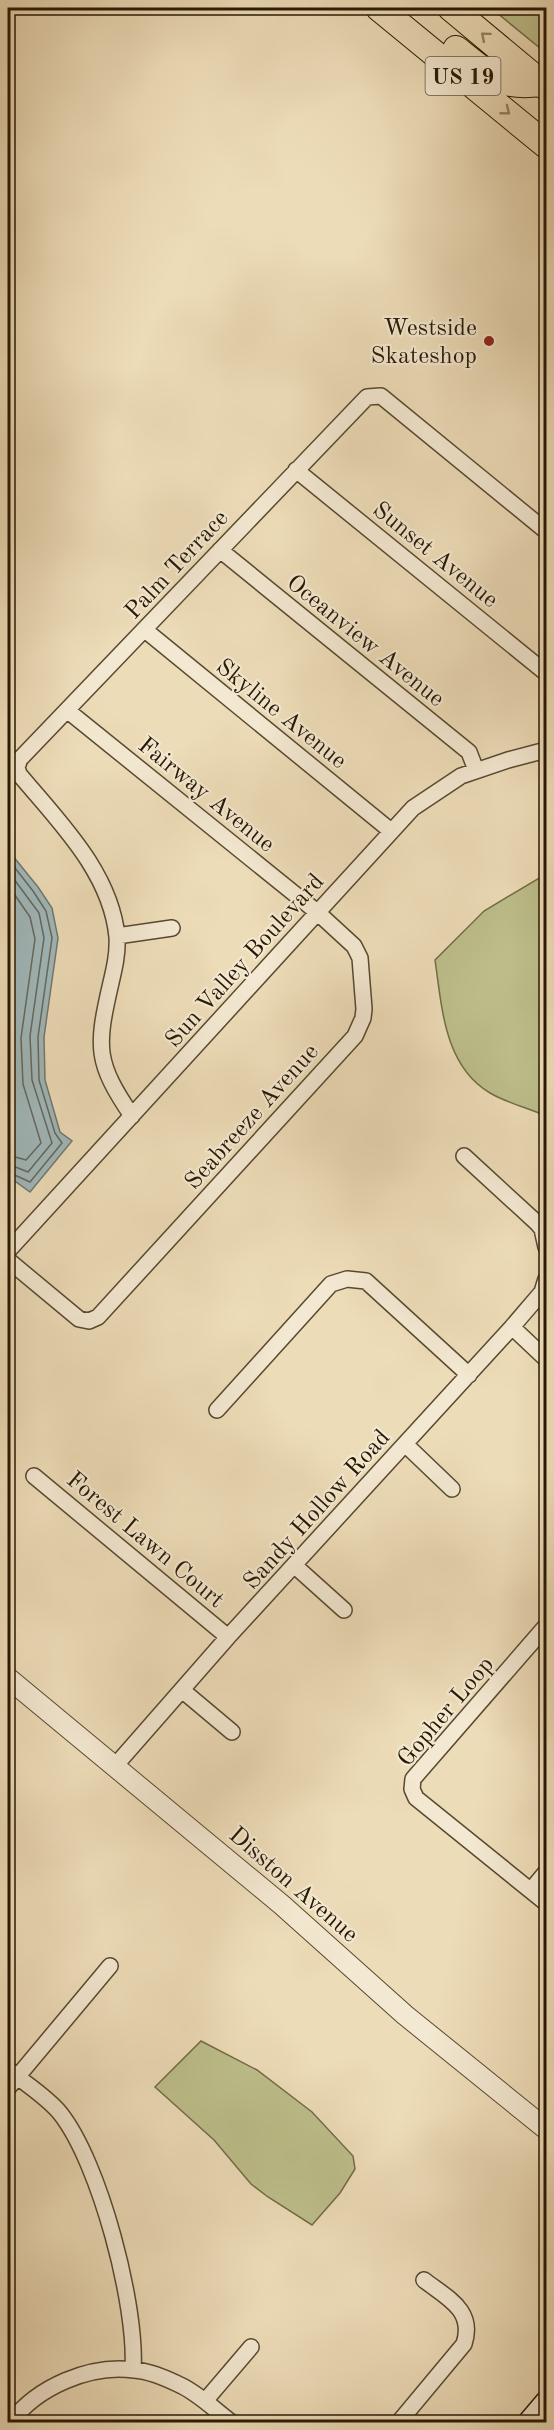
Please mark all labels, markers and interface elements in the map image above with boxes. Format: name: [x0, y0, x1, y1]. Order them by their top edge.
one-way arrow: [481, 33, 492, 44]
road number: US 19: [426, 57, 500, 95]
one-way arrow: [499, 104, 510, 115]
place label: Westside Skateshop: [371, 317, 477, 369]
marker: Westside Skateshop: [482, 334, 496, 348]
street label: Sunset Avenue: [368, 498, 502, 613]
street label: Palm Terrace: [121, 506, 234, 624]
street label: Oceanview Avenue: [281, 571, 448, 712]
street label: Skyline Avenue: [211, 655, 350, 774]
street label: Fairway Avenue: [133, 733, 279, 858]
street label: Sun Valley Boulevard: [162, 870, 329, 1053]
street label: Seabreeze Avenue: [181, 1040, 324, 1195]
street label: Sandy Hollow Road: [240, 1426, 395, 1595]
street label: Forest Lawn Court: [61, 1468, 228, 1613]
street label: Gopher Loop: [394, 1653, 499, 1772]
street label: Disston Avenue: [224, 1823, 362, 1948]

